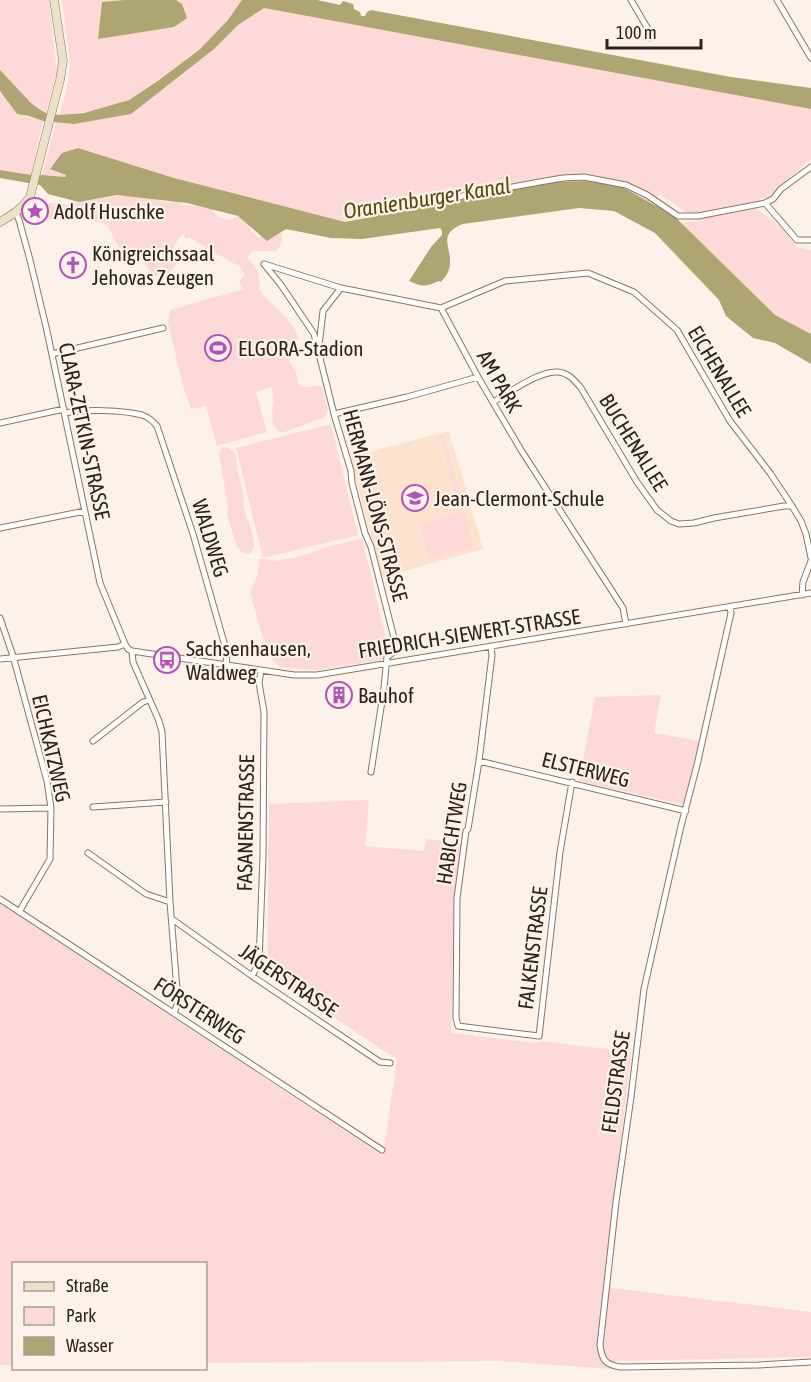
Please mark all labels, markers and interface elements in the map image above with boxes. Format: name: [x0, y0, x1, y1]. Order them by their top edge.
scale bar: [607, 12, 702, 50]
text: 100 m: [616, 22, 657, 43]
water label: Oranienburger Kanal: [342, 172, 512, 224]
place icon: Adolf Huschke: [20, 196, 50, 226]
place label: Adolf Huschke: [54, 199, 164, 223]
place label: Königreichssaal Jehovas Zeugen: [92, 241, 215, 289]
church icon: Königreichssaal Jehovas Zeugen: [58, 250, 88, 280]
street label: EICHENALLEE: [684, 321, 757, 421]
sports icon: ELGORA-Stadion: [203, 333, 233, 363]
place label: ELGORA-Stadion: [238, 336, 364, 360]
street label: CLARA-ZETKIN-STRASSE: [55, 340, 115, 522]
street label: AM PARK: [473, 346, 528, 417]
street label: BUCHENALLEE: [595, 389, 673, 495]
street label: HERMANN-LÖNS-STRASSE: [339, 406, 413, 604]
school or university icon: Jean-Clermont-Schule: [400, 483, 430, 513]
place label: Jean-Clermont-Schule: [434, 486, 604, 510]
street label: WALDWEG: [188, 496, 234, 580]
street label: FRIEDRICH-SIEWERT-STRASSE: [356, 604, 582, 662]
place label: Sachsenhausen, Waldweg: [186, 636, 311, 684]
bus stop icon: Sachsenhausen, Waldweg: [152, 645, 182, 675]
building icon: Bauhof: [324, 680, 354, 710]
place label: Bauhof: [358, 683, 414, 707]
street label: EICHKATZWEG: [28, 692, 76, 804]
street label: ELSTERWEG: [540, 747, 632, 791]
street label: FASANENSTRASSE: [232, 754, 258, 891]
street label: HABICHTWEG: [431, 780, 471, 886]
street label: FALKENSTRASSE: [513, 885, 551, 1011]
street label: JÄGERSTRASSE: [235, 938, 343, 1022]
street label: FÖRSTERWEG: [150, 972, 250, 1048]
street label: FELDSTRASSE: [596, 1029, 634, 1135]
legend: [12, 1262, 207, 1370]
text: Straße: [66, 1275, 109, 1296]
text: Park: [66, 1305, 96, 1326]
text: Wasser: [66, 1335, 114, 1356]

